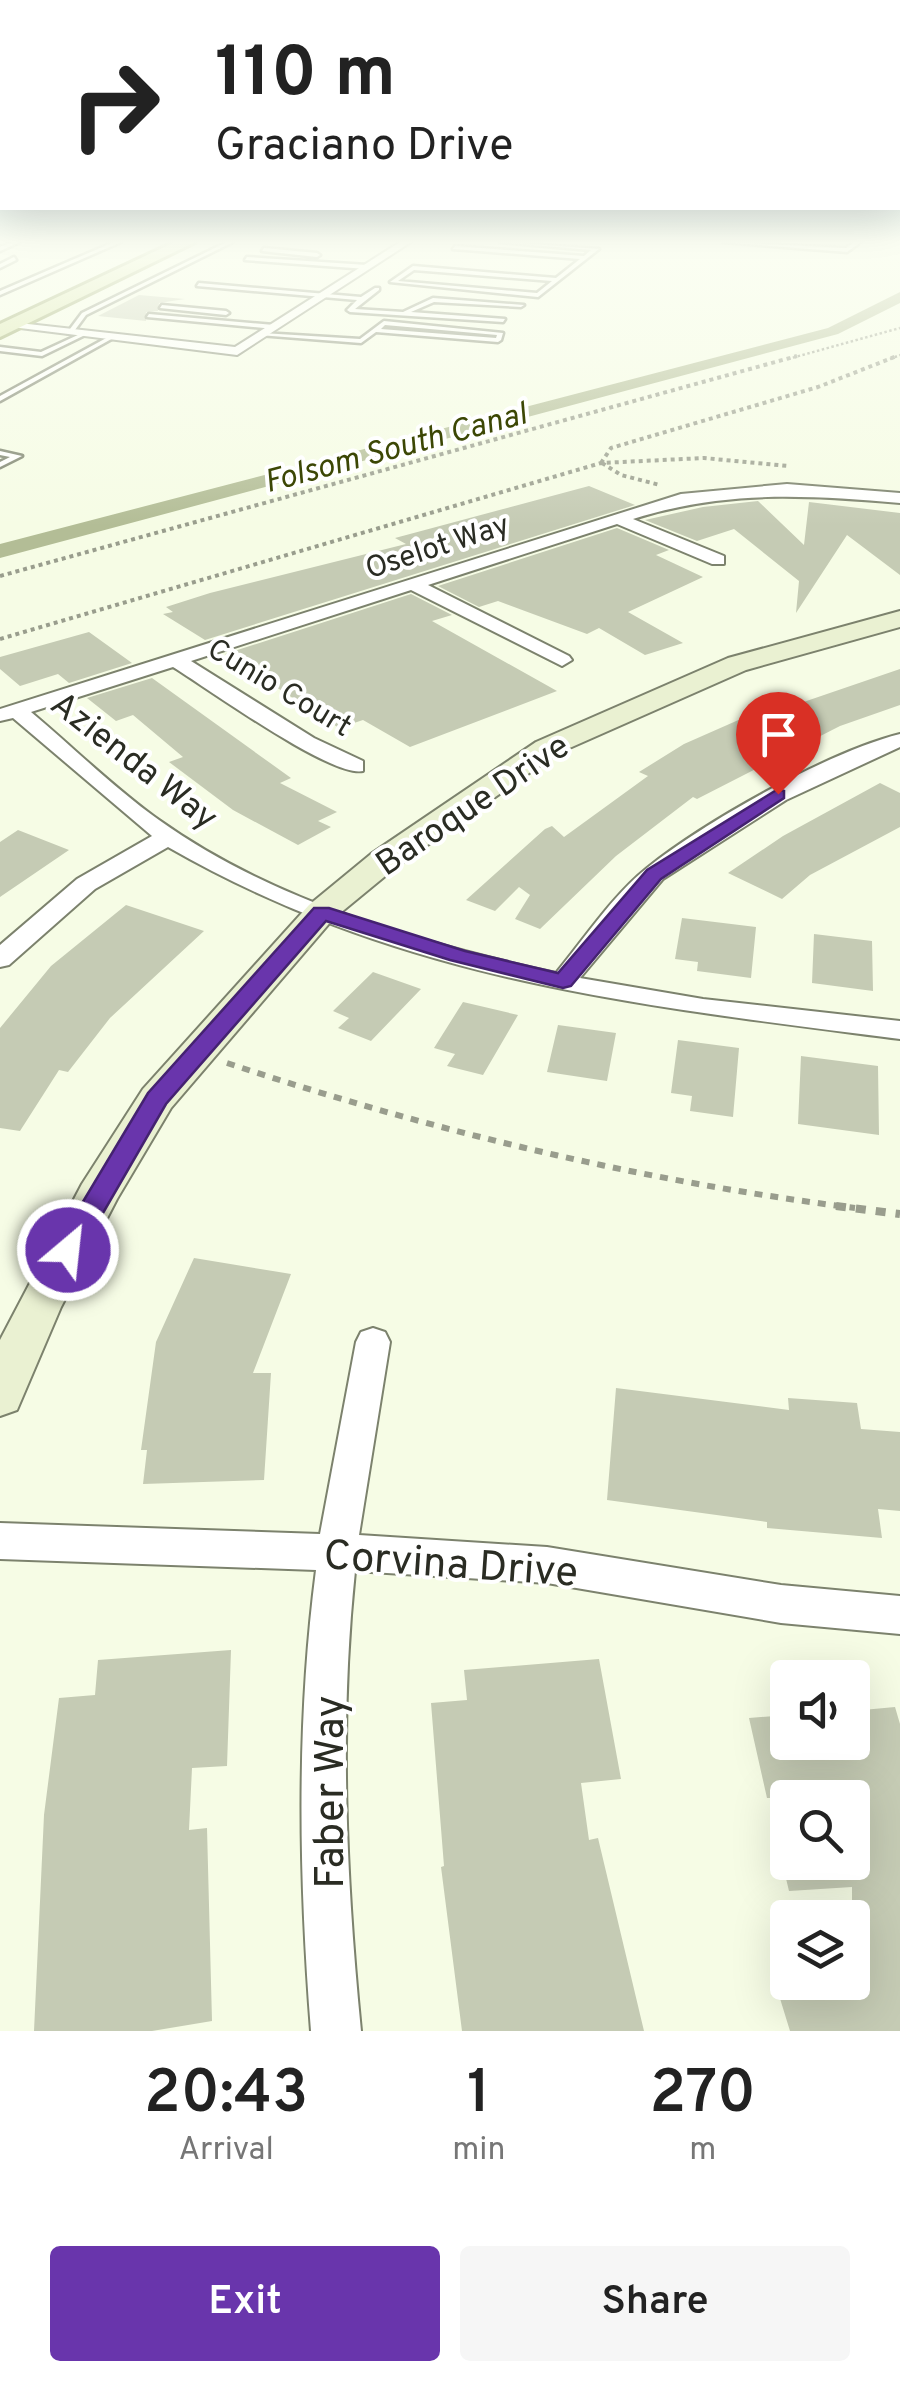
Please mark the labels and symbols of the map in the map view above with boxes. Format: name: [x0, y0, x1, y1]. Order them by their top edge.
water label: Folsom South Canal: [260, 395, 533, 504]
street label: Oselot Way: [361, 508, 514, 589]
street label: Cunio Court: [200, 632, 358, 747]
street label: Azienda Way: [41, 683, 226, 841]
pin: [736, 692, 821, 795]
street label: Baroque Drive: [368, 726, 579, 887]
position arrow: [16, 1198, 120, 1302]
street label: Corvina Drive: [322, 1531, 580, 1602]
street label: Faber Way: [306, 1695, 359, 1889]

